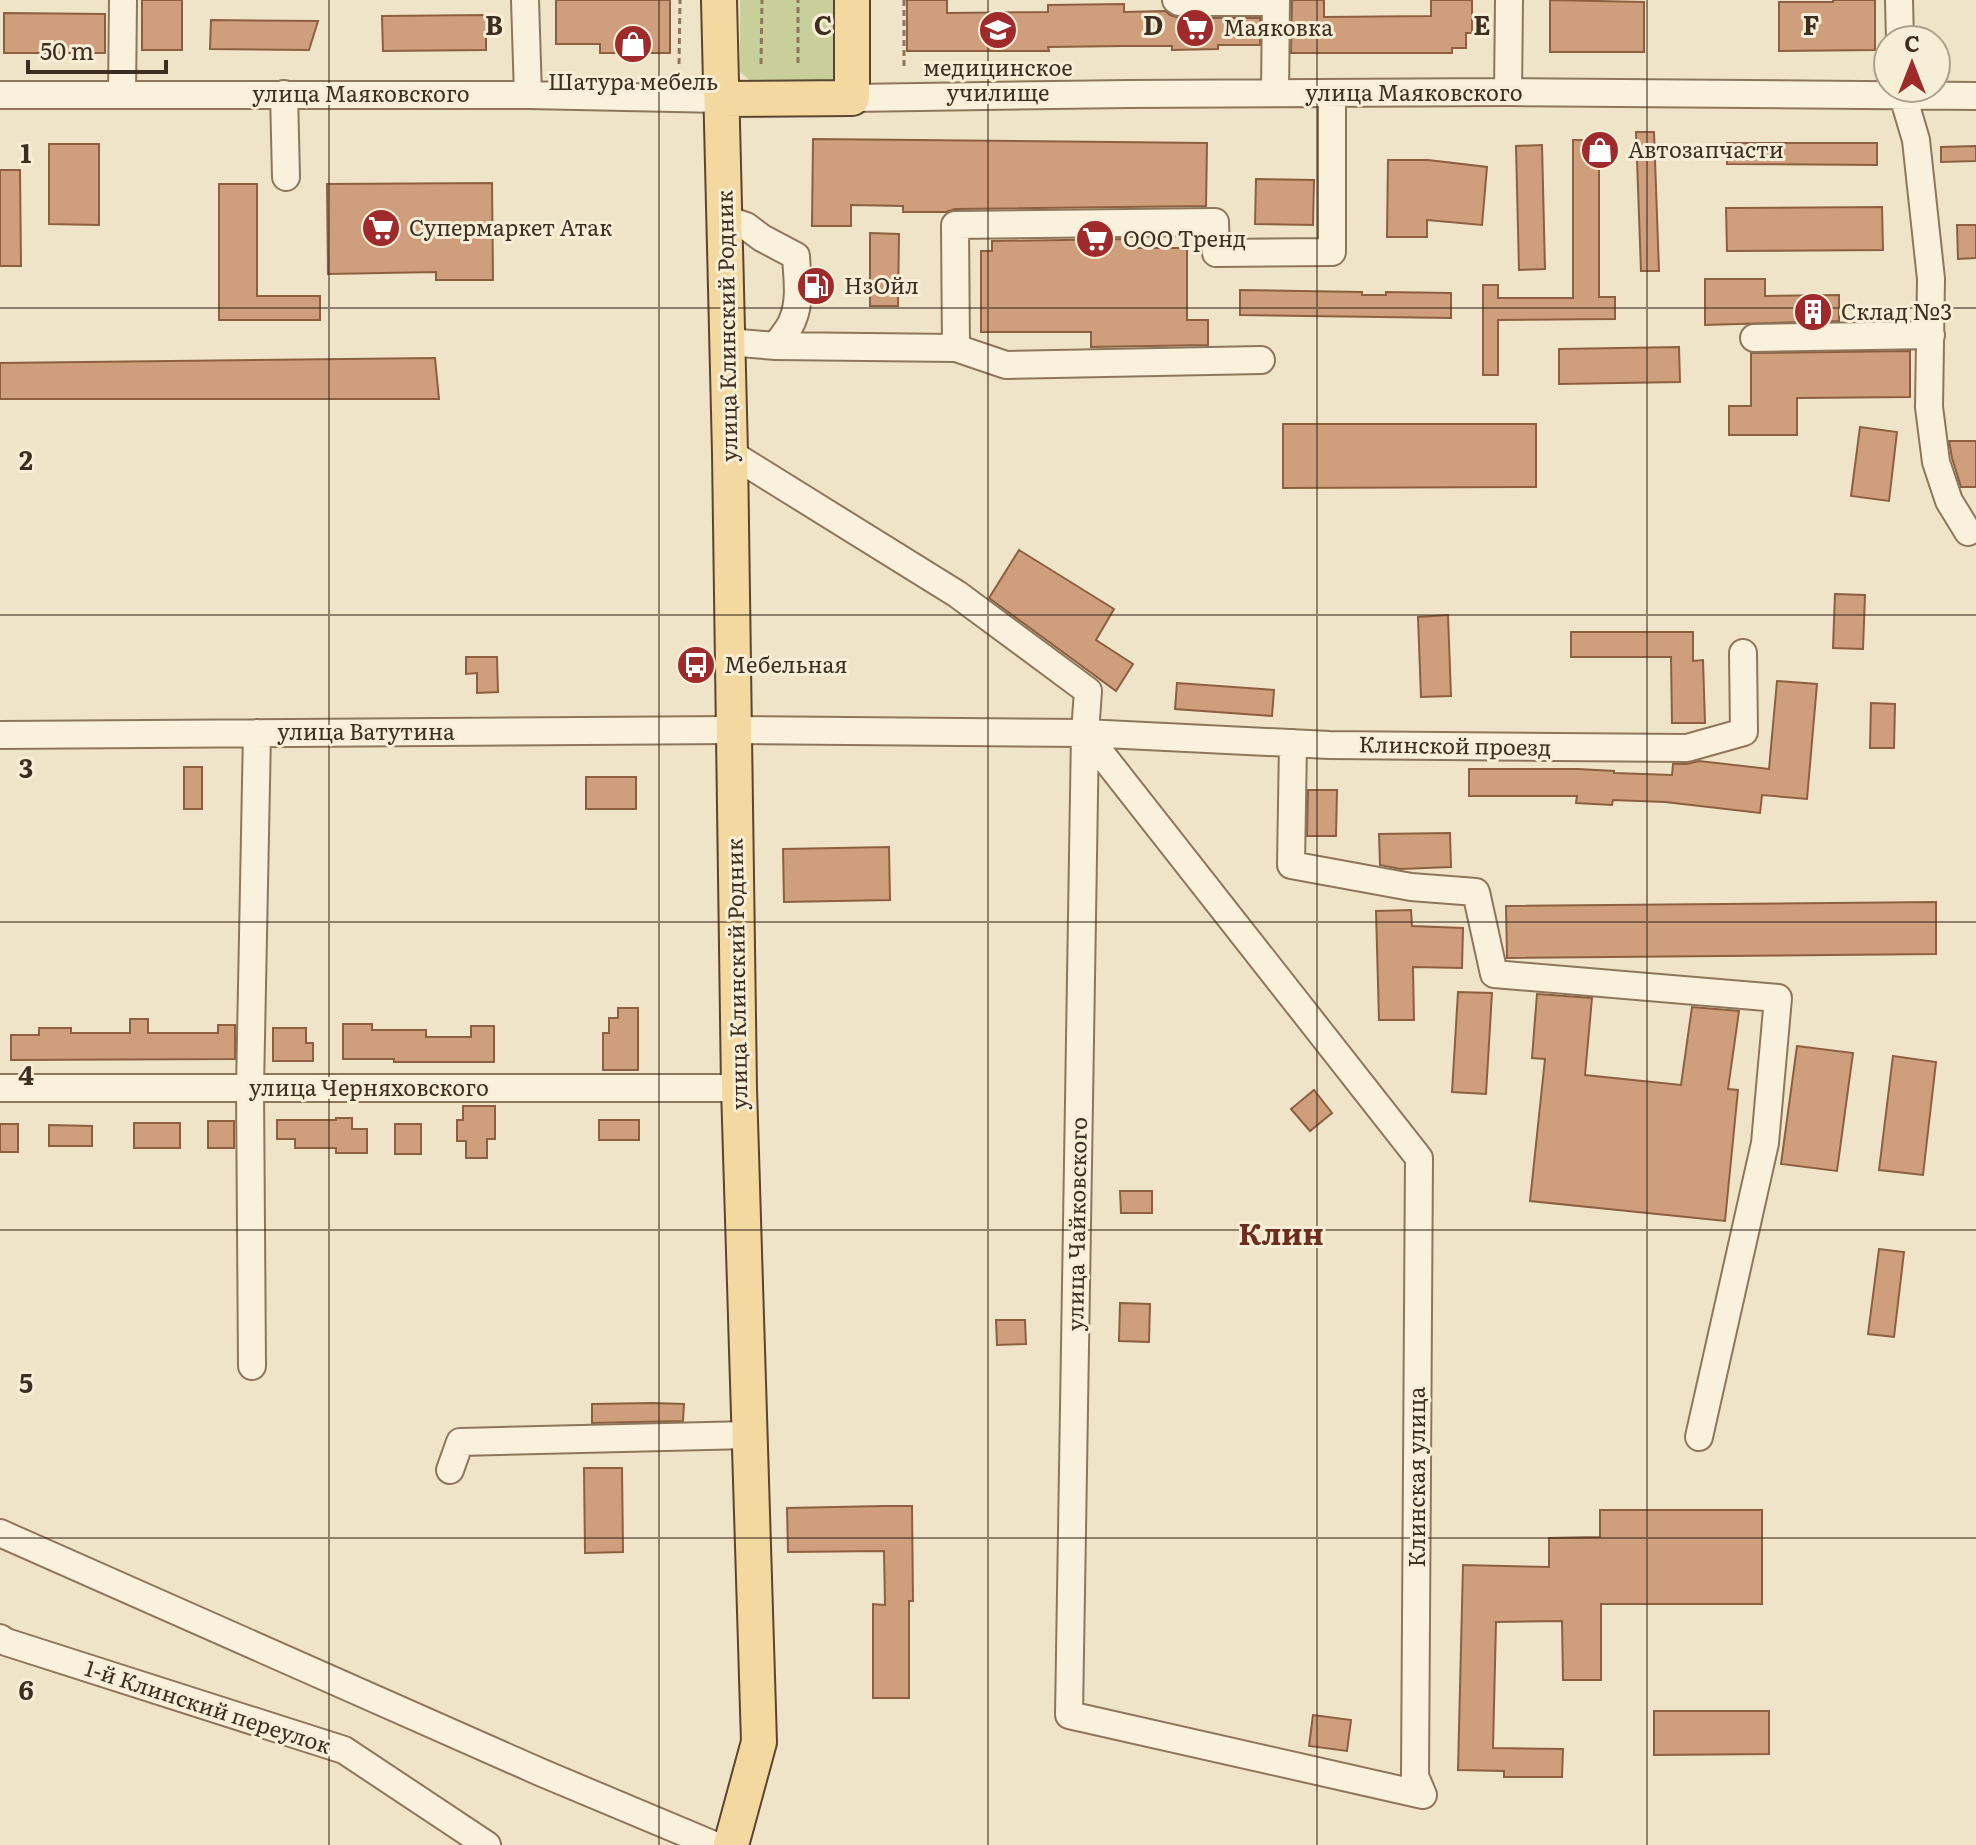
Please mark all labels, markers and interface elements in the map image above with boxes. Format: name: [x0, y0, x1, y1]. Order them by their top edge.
text: B: [485, 4, 503, 43]
text: C: [814, 4, 832, 43]
text: D: [1143, 4, 1163, 43]
text: E: [1473, 4, 1491, 43]
text: F: [1803, 4, 1819, 43]
supermarket icon: Маяковка: [1174, 7, 1216, 49]
school or university icon: медицинское училище: [977, 9, 1019, 51]
place label: Маяковка: [1223, 10, 1333, 43]
shop icon: Шатура мебель: [612, 23, 654, 65]
scale bar: [28, 24, 166, 74]
north arrow: [1872, 24, 1952, 104]
text: С: [1904, 26, 1920, 59]
text: 50 m: [40, 32, 94, 67]
place label: медицинское училище: [923, 50, 1073, 108]
place label: Шатура мебель: [548, 64, 718, 97]
street label: улица Маяковского: [1305, 75, 1523, 108]
street label: улица Маяковского: [252, 76, 470, 109]
shop icon: Автозапчасти: [1579, 129, 1621, 171]
text: 1: [21, 132, 32, 171]
place label: Автозапчасти: [1628, 132, 1784, 165]
street label: улица Клинский Родник: [707, 190, 744, 462]
supermarket icon: Супермаркет Атак: [360, 207, 402, 249]
place label: Супермаркет Атак: [409, 210, 612, 243]
supermarket icon: ООО Тренд: [1074, 218, 1116, 260]
place label: ООО Тренд: [1123, 221, 1246, 254]
fuel station icon: НзОйл: [795, 265, 837, 307]
place label: НзОйл: [844, 268, 919, 301]
building icon: Склад №3: [1792, 291, 1834, 333]
place label: Склад №3: [1841, 294, 1952, 327]
text: 2: [19, 439, 33, 478]
bus stop icon: Мебельная: [675, 644, 717, 686]
place label: Мебельная: [724, 647, 848, 680]
street label: улица Ватутина: [277, 714, 455, 747]
street label: Клинской проезд: [1358, 726, 1552, 763]
text: 3: [19, 747, 33, 786]
street label: улица Клинский Родник: [717, 838, 754, 1110]
text: 4: [18, 1054, 34, 1093]
street label: улица Черняховского: [249, 1070, 489, 1103]
street label: улица Чайковского: [1057, 1117, 1094, 1331]
district label: Клин: [1238, 1210, 1324, 1254]
text: 5: [19, 1362, 33, 1401]
street label: Клинская улица: [1399, 1386, 1432, 1567]
street label: 1-й Клинский переулок: [81, 1650, 336, 1761]
text: 6: [18, 1669, 34, 1708]

